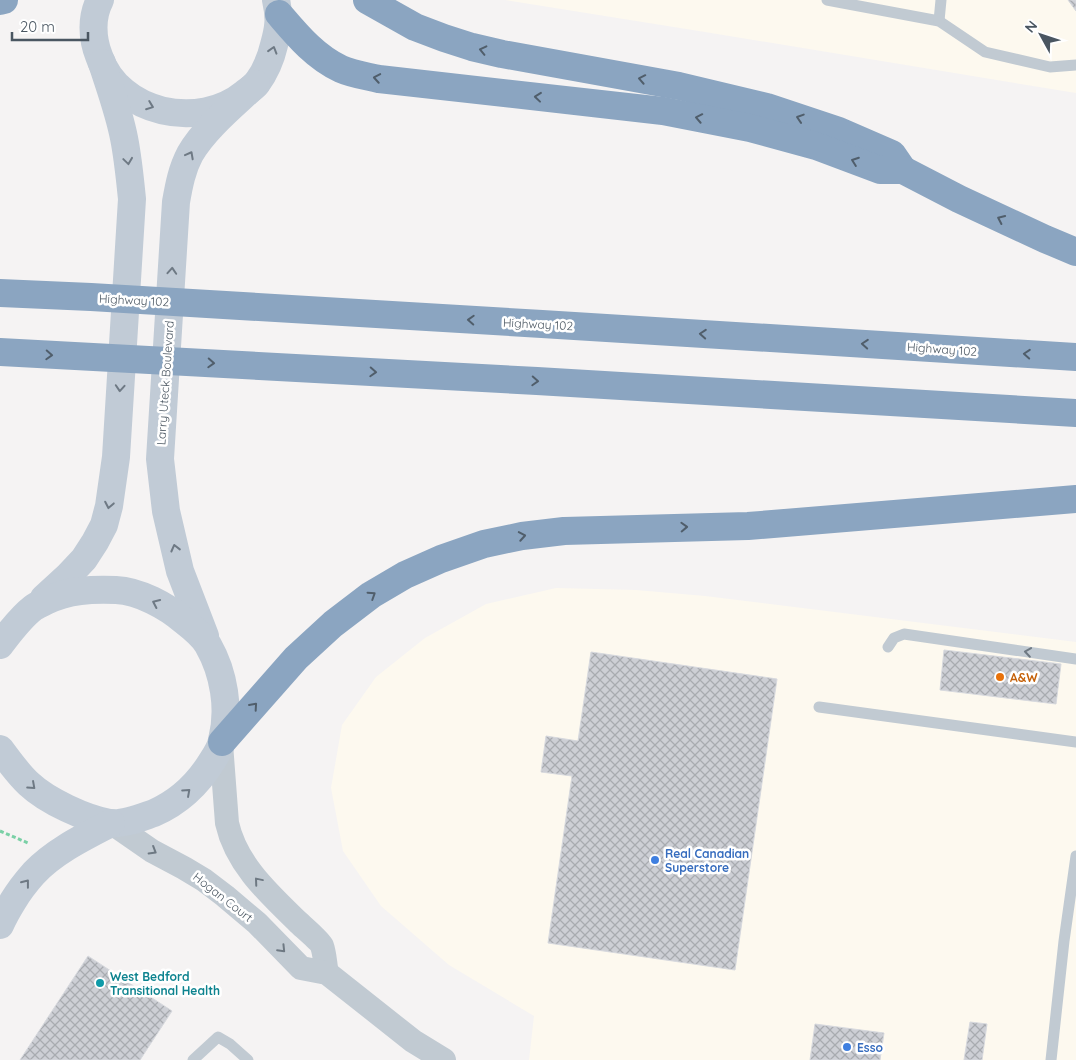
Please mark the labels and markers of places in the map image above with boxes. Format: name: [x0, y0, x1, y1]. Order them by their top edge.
place label: A&W: [1010, 670, 1038, 685]
marker: A&W: [994, 671, 1006, 683]
place label: Real Canadian Superstore: [665, 846, 749, 875]
marker: Real Canadian Superstore: [649, 854, 661, 866]
place label: West Bedford Transitional Health: [110, 969, 220, 998]
marker: West Bedford Transitional Health: [94, 977, 106, 989]
place label: Esso: [857, 1040, 883, 1055]
marker: Esso: [841, 1041, 853, 1053]

